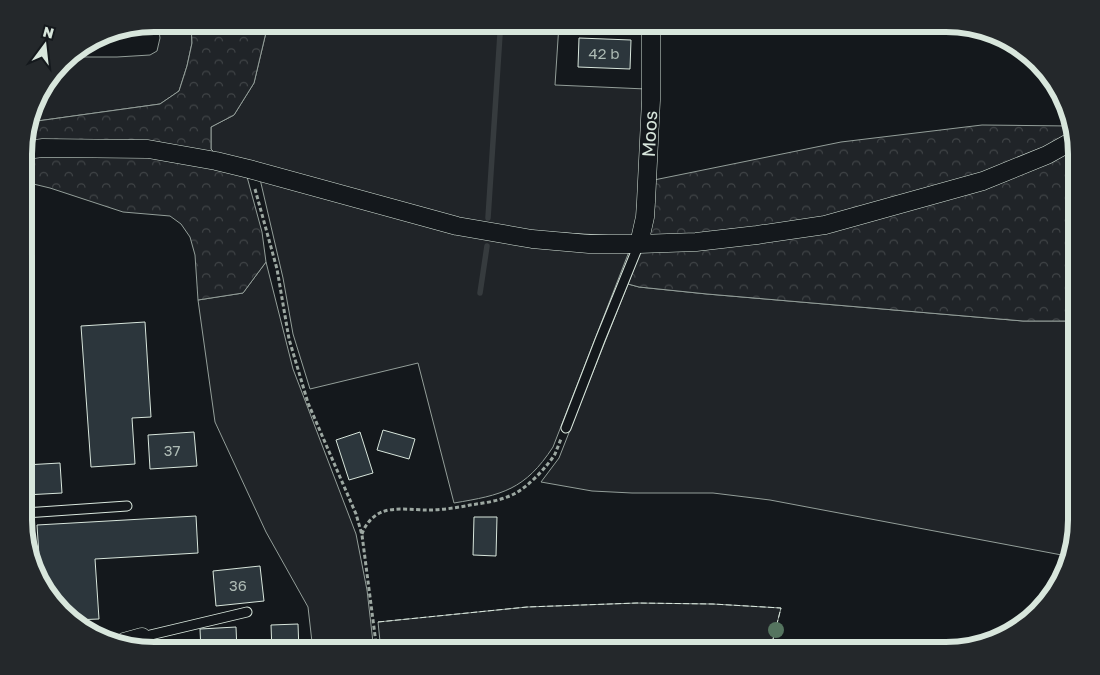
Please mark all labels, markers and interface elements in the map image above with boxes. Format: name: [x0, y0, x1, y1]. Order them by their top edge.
north arrow: [20, 20, 70, 70]
text: N: [41, 22, 56, 42]
house number: 42 b: [589, 44, 619, 62]
street label: Moos: [637, 110, 661, 158]
house number: 37: [164, 441, 180, 459]
house number: 36: [229, 576, 247, 594]

